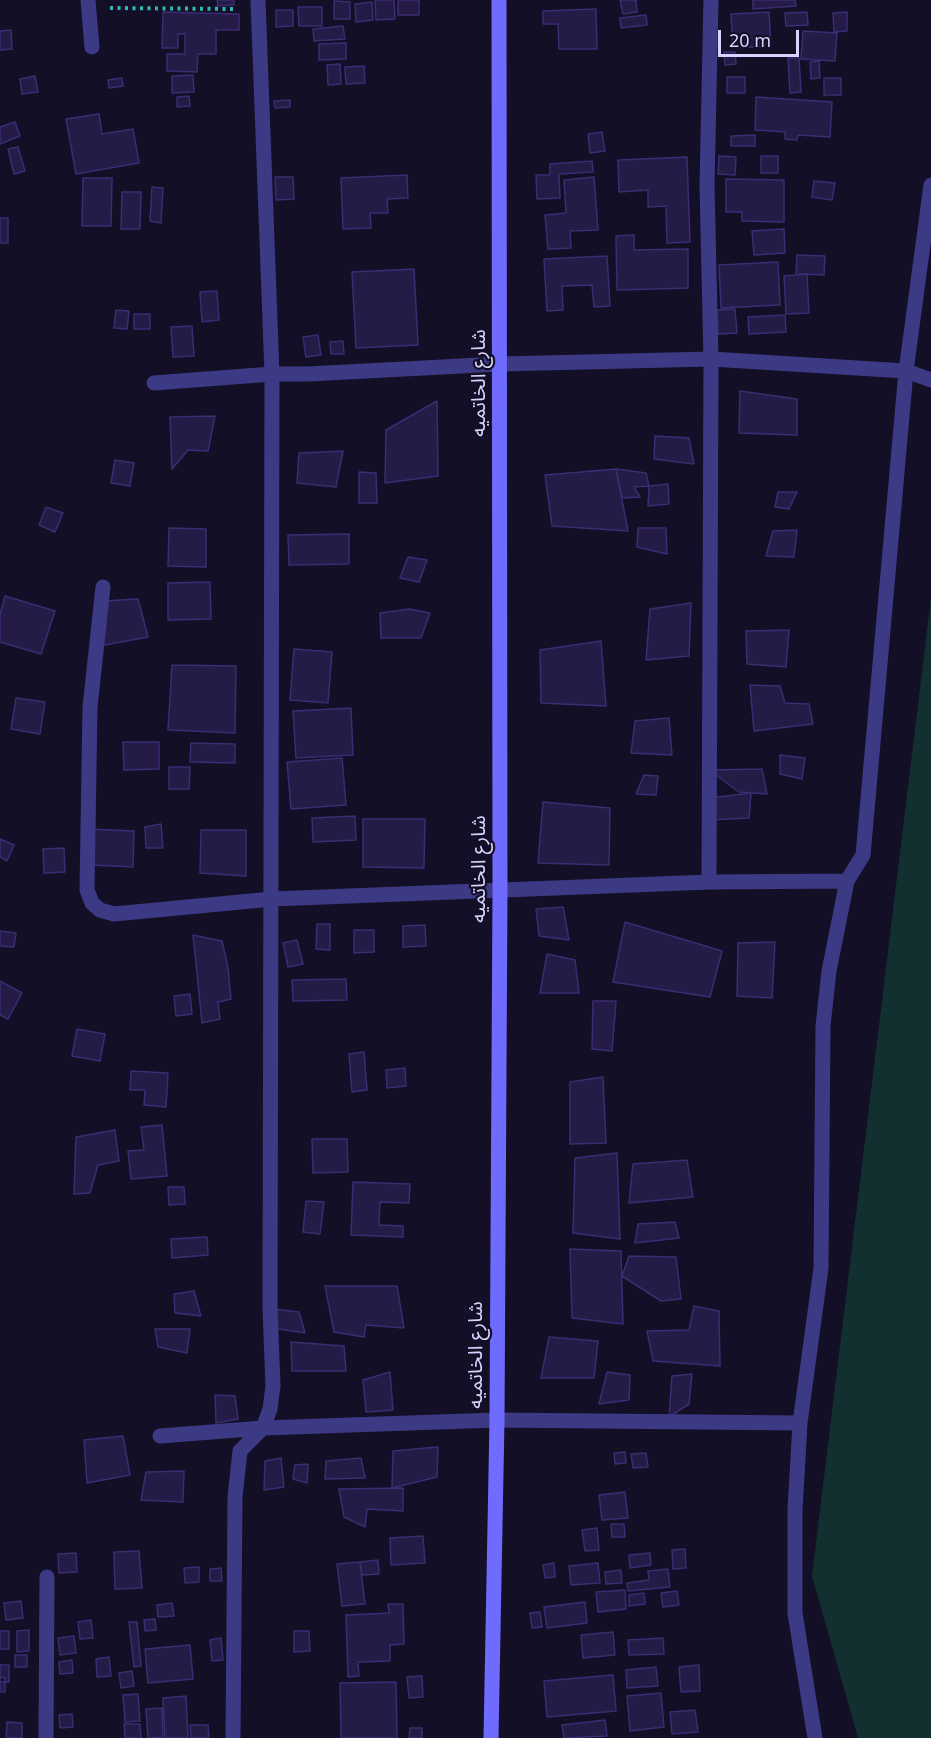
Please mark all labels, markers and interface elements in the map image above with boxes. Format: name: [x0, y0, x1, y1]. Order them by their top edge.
scale bar: [721, 18, 802, 56]
text: 20 m: [729, 28, 771, 52]
street label: شارع الخاتميه: [467, 329, 491, 437]
street label: شارع الخاتميه: [467, 815, 491, 923]
street label: شارع الخاتميه: [464, 1301, 488, 1409]

